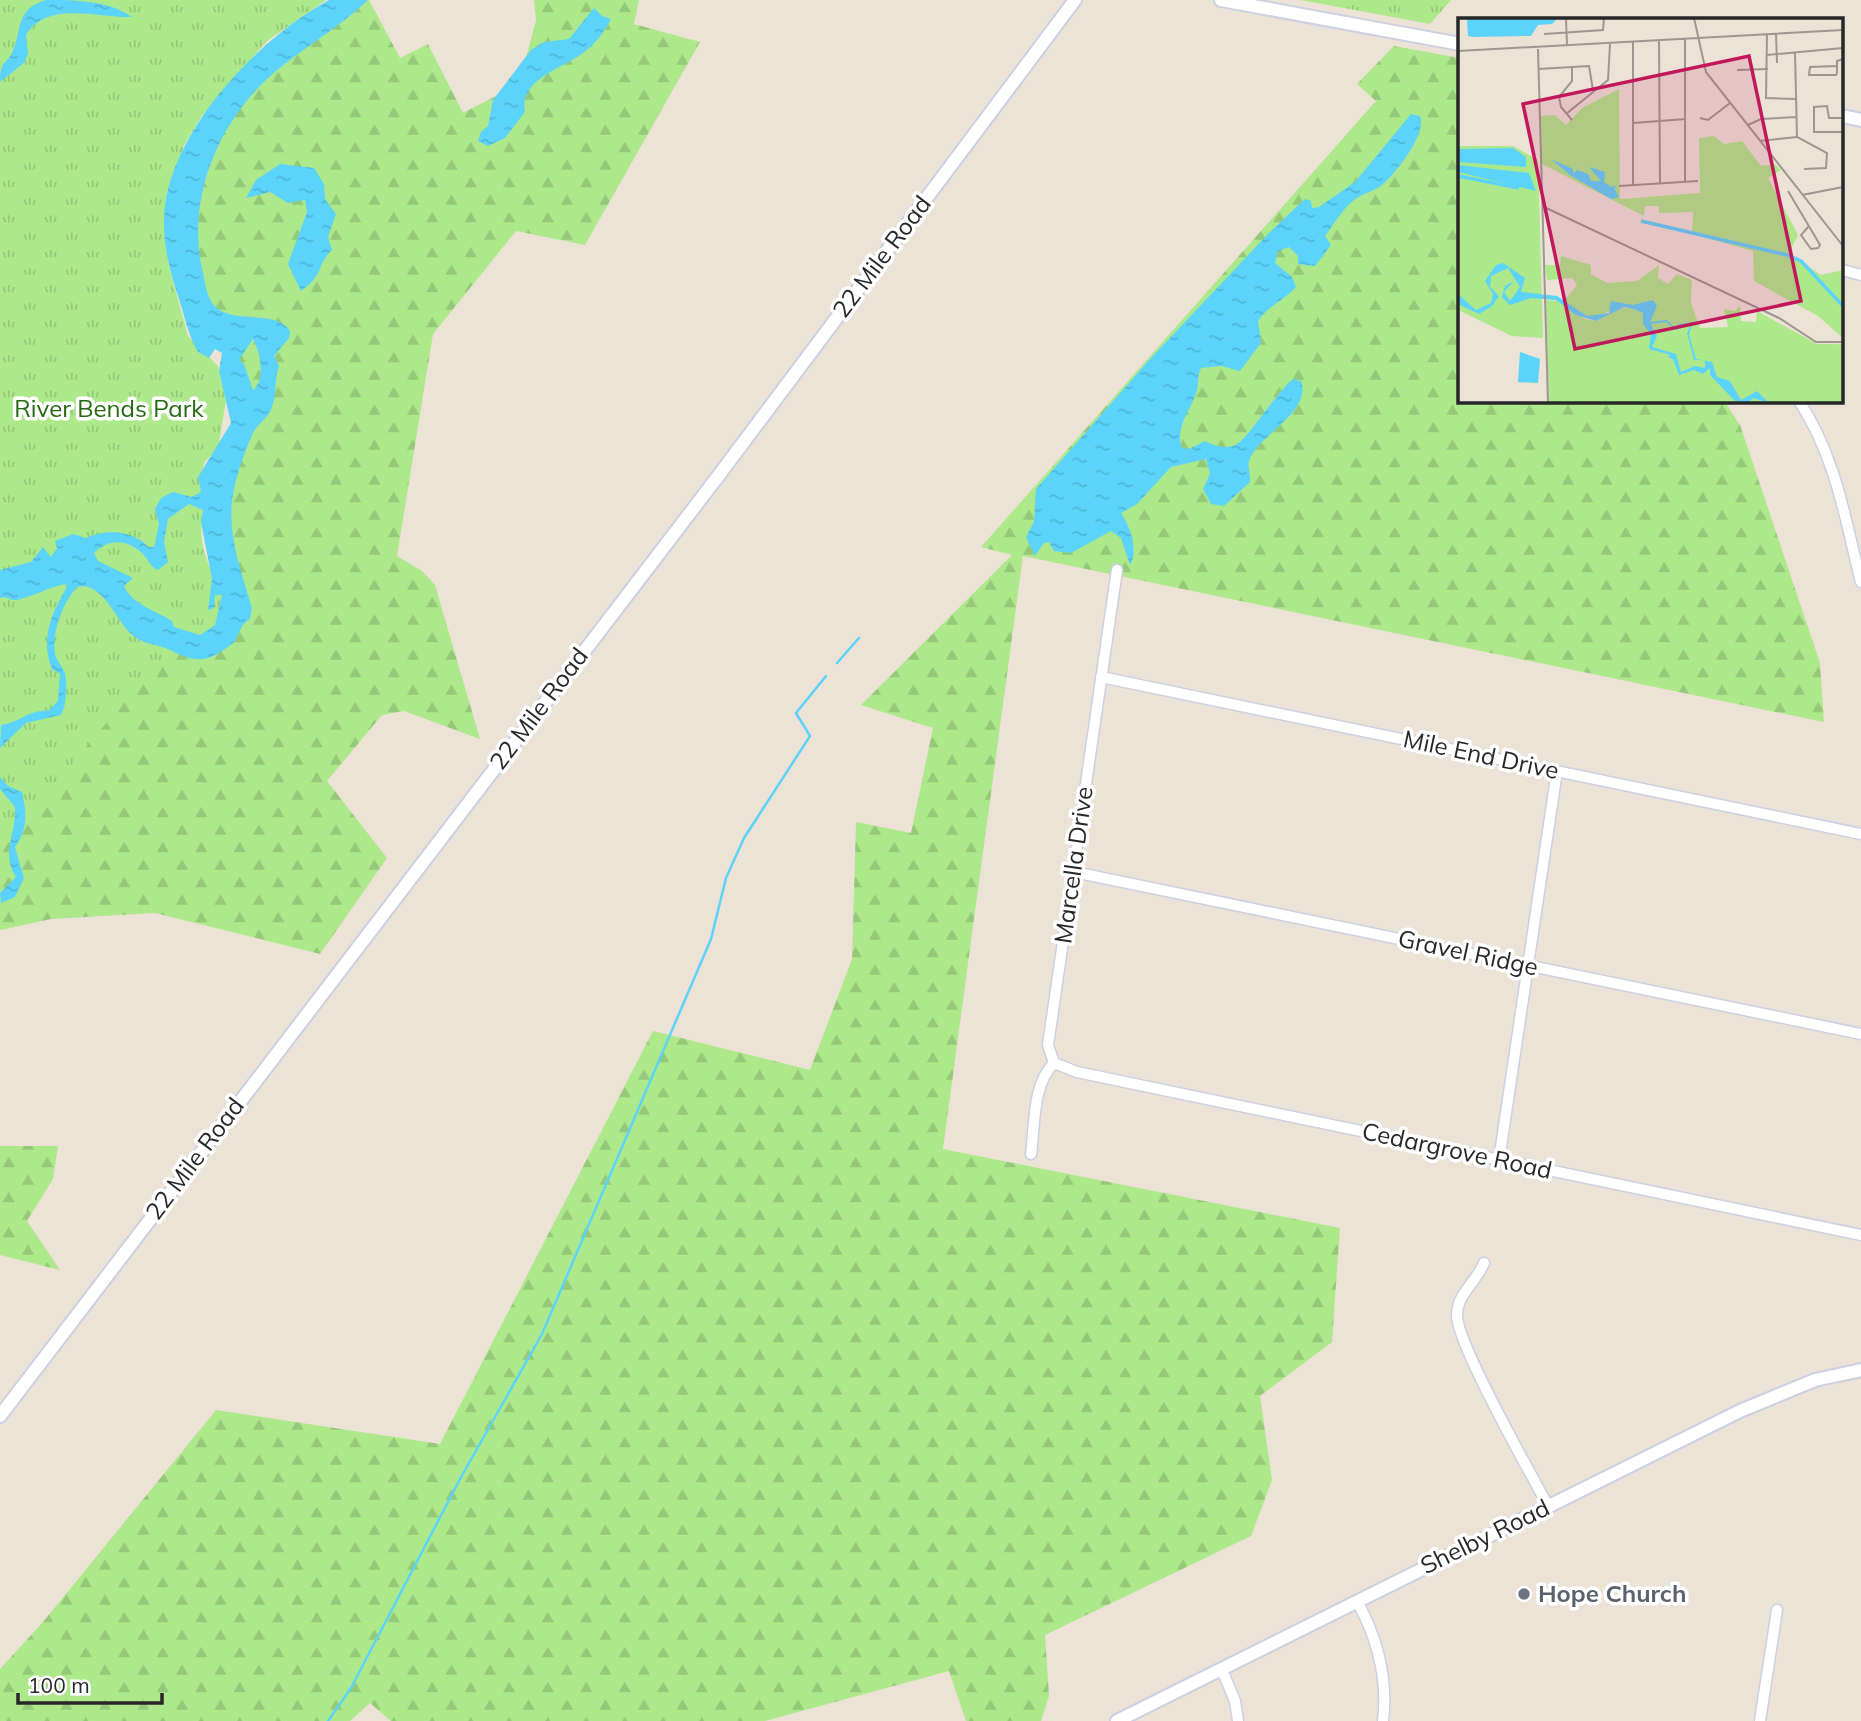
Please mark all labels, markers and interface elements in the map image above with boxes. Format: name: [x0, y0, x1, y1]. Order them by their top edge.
inset map: [1458, 18, 1843, 402]
street label: 22 Mile Road: [826, 189, 937, 323]
park label: River Bends Park: [14, 393, 204, 423]
street label: 22 Mile Road: [483, 641, 594, 775]
street label: Mile End Drive: [1401, 723, 1562, 785]
street label: Marcella Drive: [1047, 784, 1099, 945]
street label: Gravel Ridge: [1396, 923, 1541, 981]
street label: 22 Mile Road: [139, 1091, 250, 1225]
street label: Cedargrove Road: [1360, 1115, 1555, 1185]
street label: Shelby Road: [1415, 1492, 1554, 1580]
place label: Hope Church: [1538, 1578, 1686, 1608]
marker: Hope Church: [1516, 1586, 1532, 1602]
scale bar: [18, 1662, 161, 1706]
text: 100 m: [28, 1672, 90, 1698]

